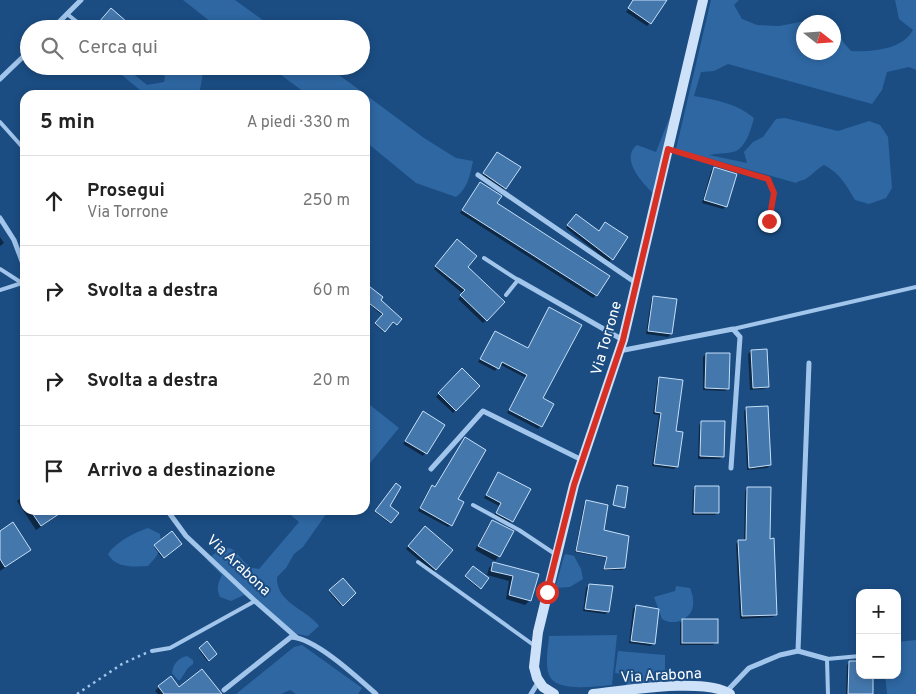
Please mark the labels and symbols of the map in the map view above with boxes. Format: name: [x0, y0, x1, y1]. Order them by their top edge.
north arrow: [796, 15, 841, 60]
route end: [758, 210, 781, 233]
street label: Via Torrone: [588, 299, 627, 378]
street label: Via Arabona: [202, 531, 274, 601]
route start: [536, 581, 559, 604]
street label: Via Arabona: [620, 665, 702, 688]

